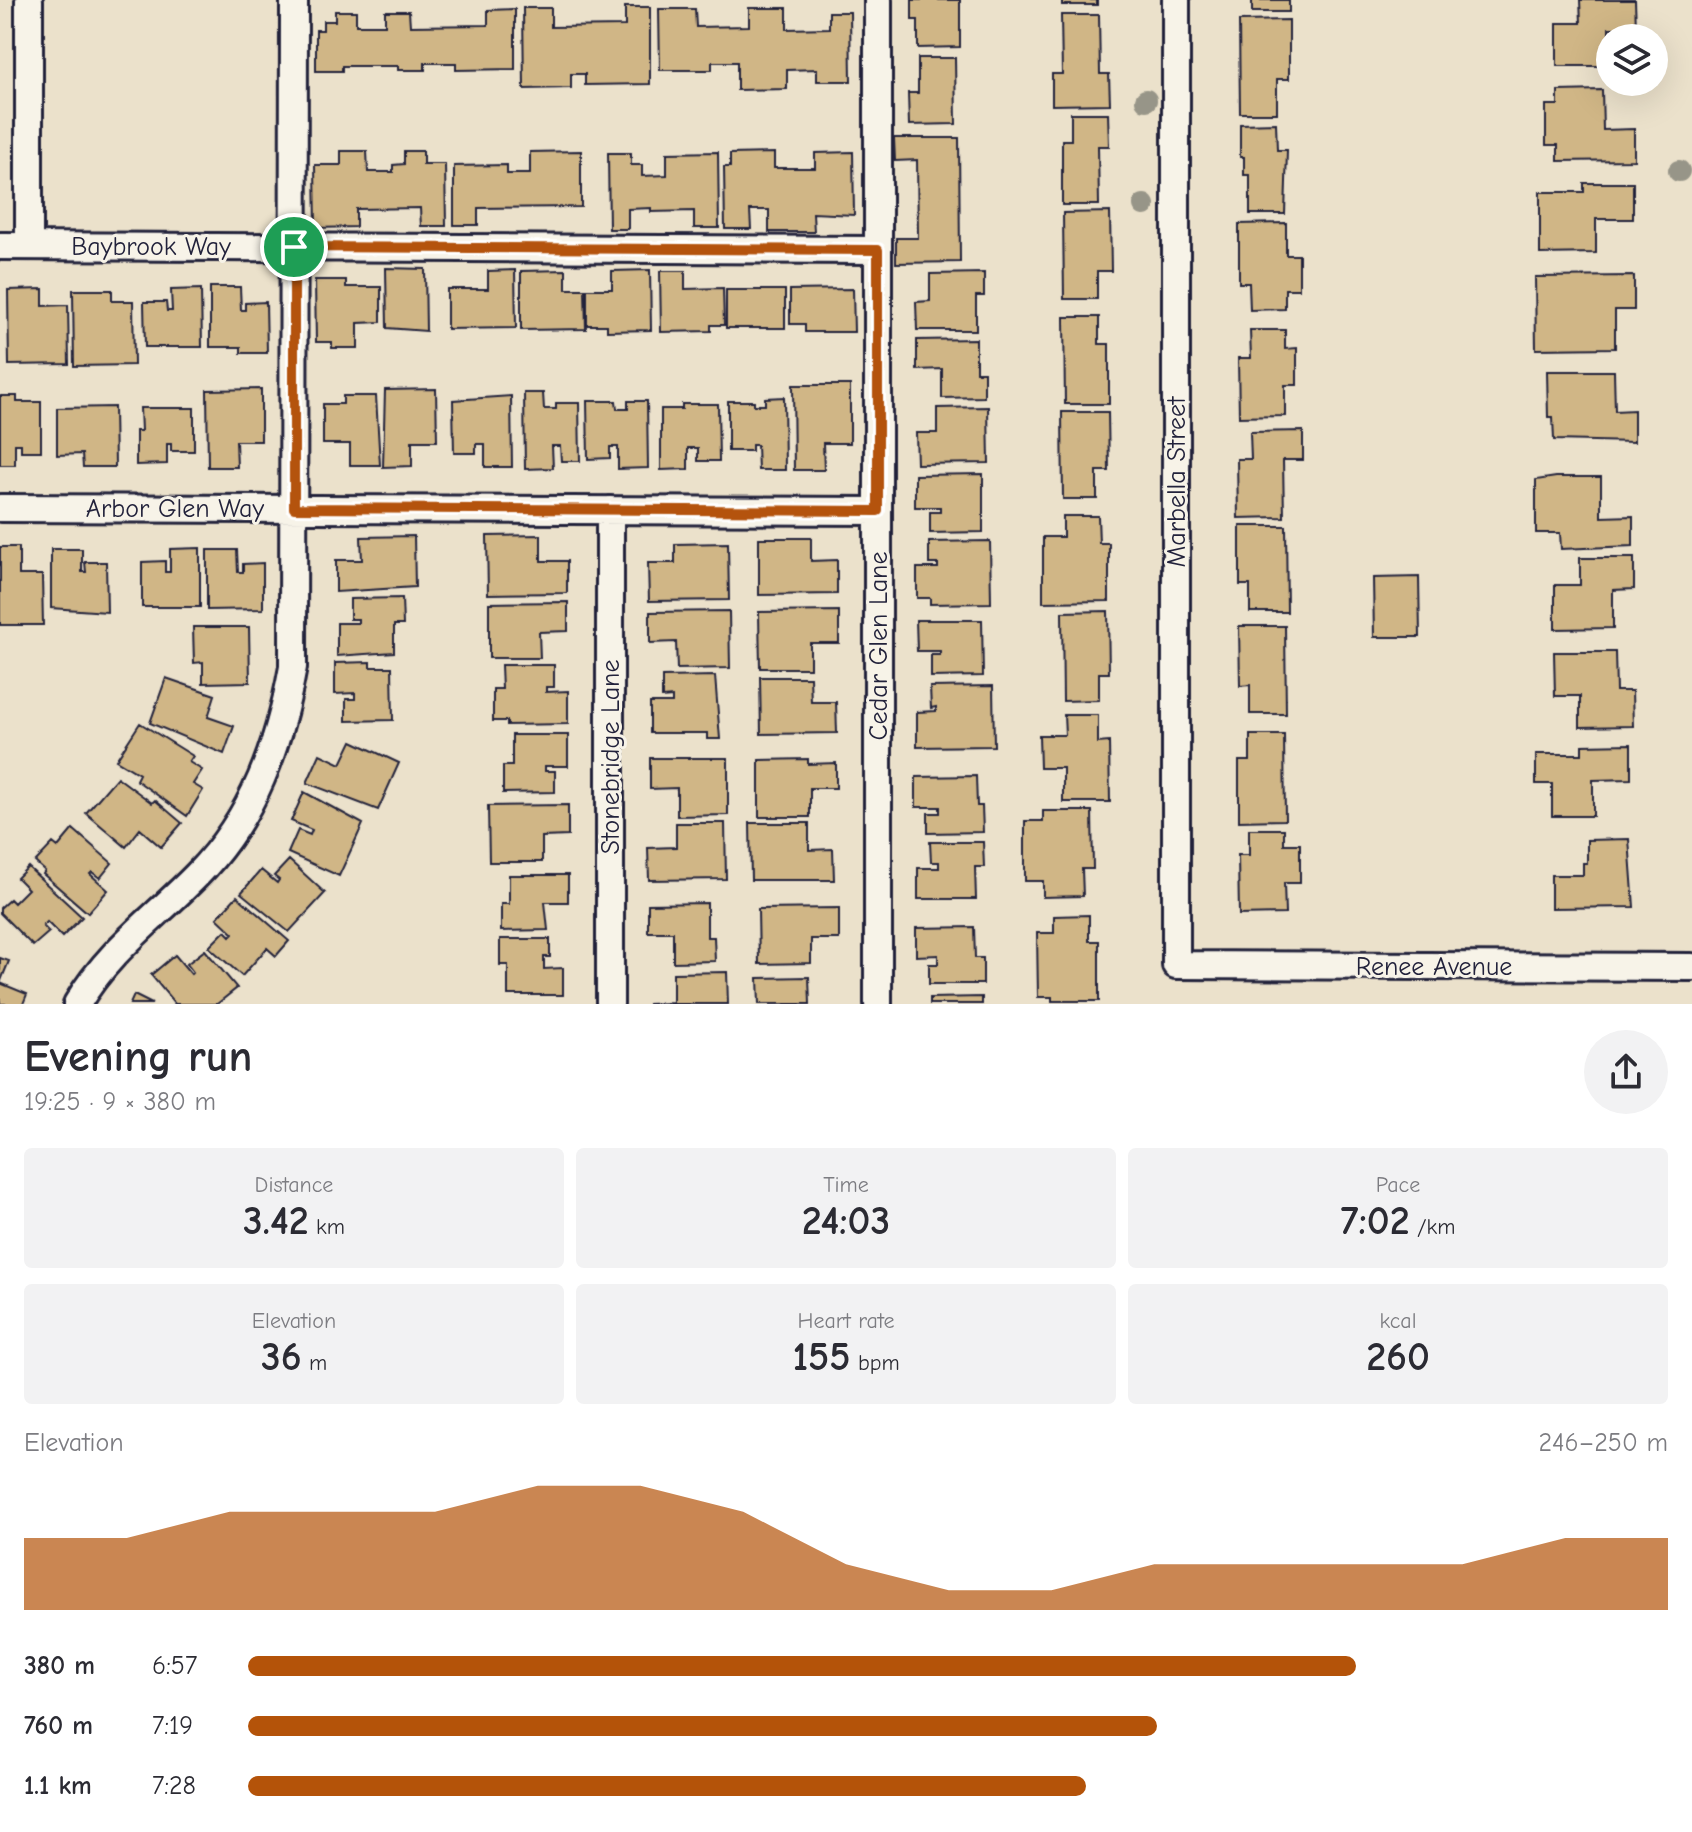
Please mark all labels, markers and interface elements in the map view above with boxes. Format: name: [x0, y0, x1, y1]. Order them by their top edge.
map controls: [1596, 24, 1668, 96]
button: layers: [1596, 24, 1668, 96]
pin: [260, 213, 328, 281]
icon: arrive: [272, 225, 316, 269]
street label: Baybrook Way: [71, 232, 231, 262]
street label: Marbella Street: [1162, 395, 1192, 568]
street label: Arbor Glen Way: [86, 494, 265, 524]
street label: Cedar Glen Lane: [864, 552, 894, 740]
street label: Stonebridge Lane: [596, 660, 626, 854]
street label: Renee Avenue: [1356, 952, 1512, 982]
button: share: [1584, 1030, 1668, 1114]
text: Evening run: [24, 1031, 252, 1082]
text: 19:25 · 9 × 380 m: [24, 1087, 216, 1117]
text: Distance: [255, 1172, 333, 1198]
text: Time: [823, 1172, 869, 1198]
text: Pace: [1376, 1172, 1420, 1198]
text: 3.42: [243, 1198, 309, 1244]
text: 24:03: [802, 1198, 890, 1244]
text: 7:02: [1341, 1198, 1410, 1244]
text: km: [309, 1214, 345, 1240]
text: /km: [1410, 1214, 1455, 1240]
text: Elevation: [252, 1308, 336, 1334]
text: Heart rate: [798, 1308, 895, 1334]
text: kcal: [1380, 1308, 1416, 1334]
text: 36: [261, 1334, 302, 1380]
text: 155: [792, 1334, 851, 1380]
text: 260: [1366, 1334, 1430, 1380]
text: m: [302, 1350, 327, 1376]
text: bpm: [851, 1350, 900, 1376]
text: Elevation: [24, 1428, 124, 1458]
text: 246–250 m: [1539, 1428, 1668, 1458]
text: 380 m: [24, 1651, 95, 1681]
text: 6:57: [152, 1651, 197, 1681]
text: 760 m: [24, 1711, 93, 1741]
text: 7:19: [152, 1711, 193, 1741]
text: 1.1 km: [24, 1771, 92, 1801]
text: 7:28: [152, 1771, 196, 1801]

